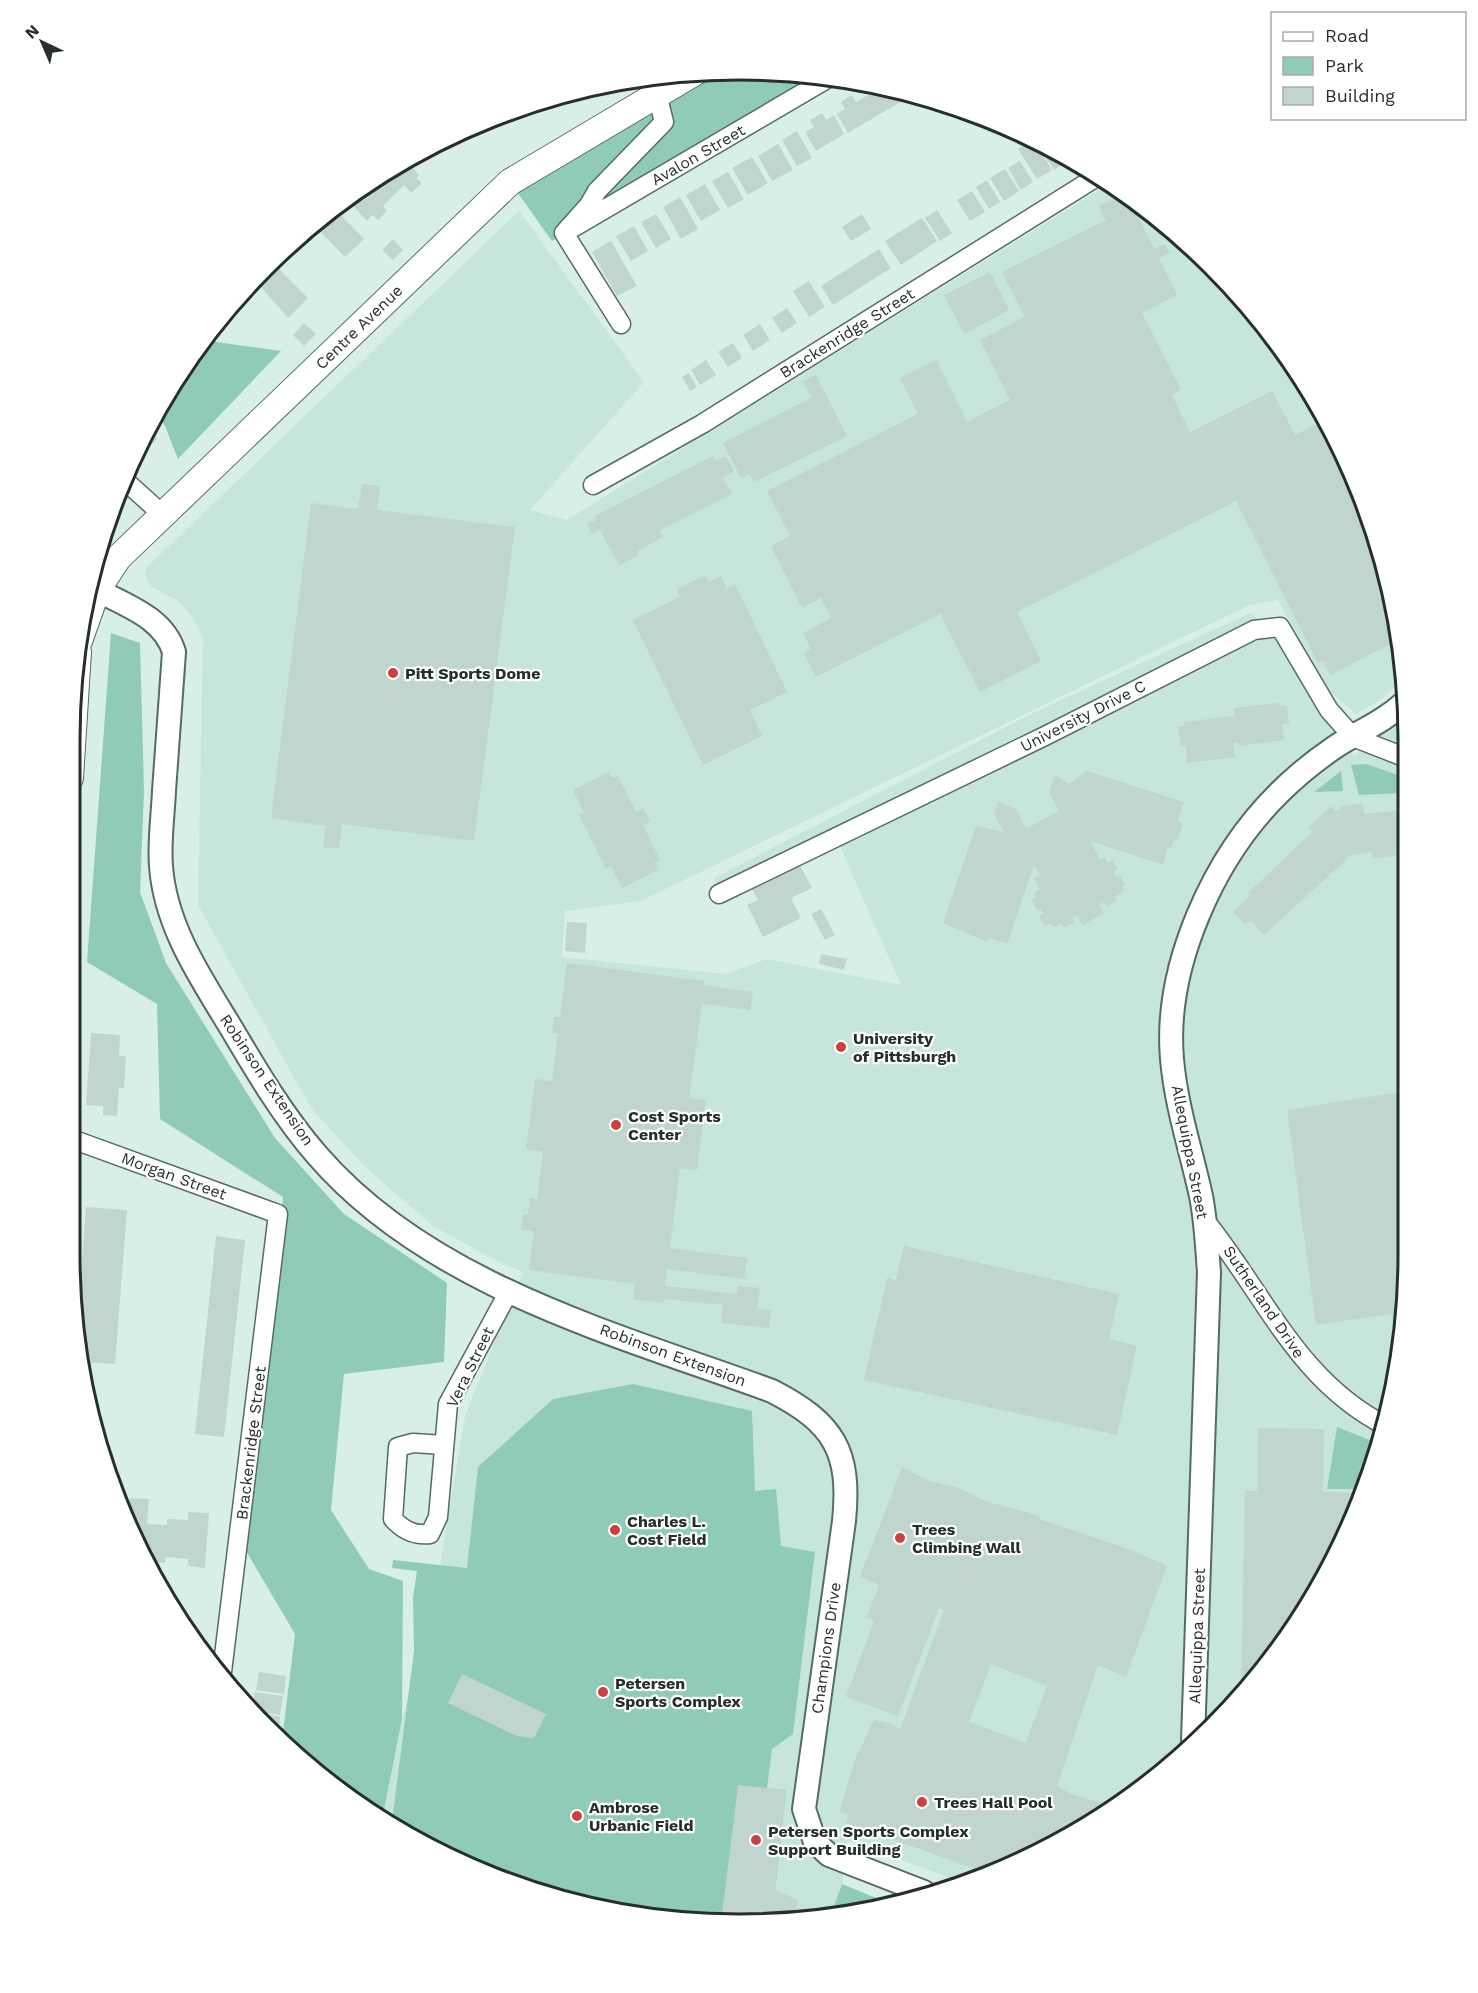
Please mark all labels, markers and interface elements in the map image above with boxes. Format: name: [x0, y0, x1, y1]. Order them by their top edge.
north arrow: [12, 12, 72, 72]
legend: [1271, 12, 1466, 120]
text: N: [21, 21, 43, 43]
text: Road: [1325, 25, 1369, 46]
text: Park: [1325, 55, 1364, 76]
text: Building: [1325, 85, 1395, 106]
street label: Avalon Street: [648, 120, 749, 190]
street label: Centre Avenue: [312, 281, 406, 373]
street label: Brackenridge Street: [776, 284, 918, 382]
place label: Pitt Sports Dome: [405, 664, 540, 683]
marker: Pitt Sports Dome: [386, 666, 400, 680]
street label: University Drive C: [1017, 676, 1149, 756]
street label: Robinson Extension: [216, 1011, 318, 1149]
place label: University of Pittsburgh: [853, 1029, 956, 1066]
marker: University of Pittsburgh: [834, 1040, 848, 1054]
street label: Allequippa Street: [1168, 1083, 1212, 1221]
place label: Cost Sports Center: [628, 1107, 721, 1144]
marker: Cost Sports Center: [609, 1118, 623, 1132]
street label: Morgan Street: [119, 1148, 229, 1204]
street label: Sutherland Drive: [1219, 1242, 1309, 1362]
street label: Robinson Extension: [597, 1320, 749, 1390]
street label: Vera Street: [442, 1323, 498, 1410]
street label: Brackenridge Street: [232, 1365, 270, 1521]
place label: Charles L. Cost Field: [627, 1512, 707, 1549]
place label: Trees Climbing Wall: [912, 1520, 1022, 1557]
marker: Charles L. Cost Field: [608, 1523, 622, 1537]
marker: Trees Climbing Wall: [893, 1531, 907, 1545]
street label: Allequippa Street: [1185, 1567, 1209, 1704]
street label: Champions Drive: [807, 1581, 845, 1715]
place label: Petersen Sports Complex: [615, 1674, 741, 1711]
marker: Petersen Sports Complex: [596, 1685, 610, 1699]
place label: Trees Hall Pool: [934, 1793, 1053, 1812]
marker: Trees Hall Pool: [915, 1795, 929, 1809]
place label: Ambrose Urbanic Field: [589, 1798, 694, 1835]
marker: Ambrose Urbanic Field: [570, 1809, 584, 1823]
place label: Petersen Sports Complex Support Building: [768, 1822, 969, 1859]
marker: Petersen Sports Complex Support Building: [749, 1833, 763, 1847]

